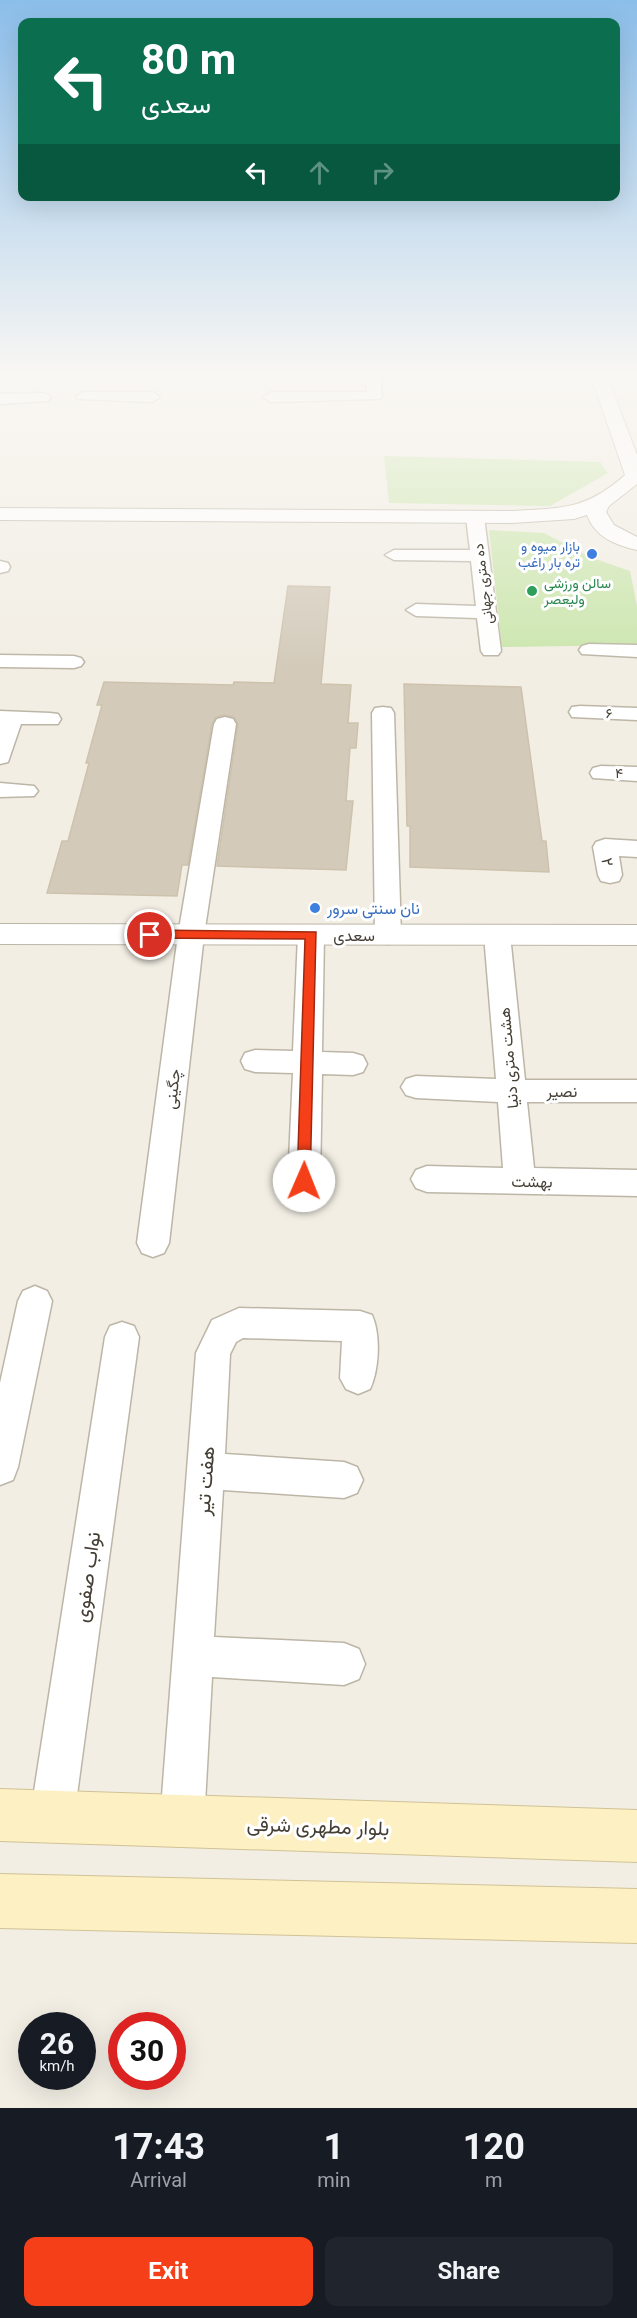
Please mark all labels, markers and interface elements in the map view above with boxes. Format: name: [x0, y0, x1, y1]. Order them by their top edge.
text: 80 m: [141, 35, 236, 84]
icon: left: [42, 42, 120, 120]
text: سعدی: [141, 88, 211, 120]
icon: left: [240, 156, 273, 189]
icon: ahead: [303, 156, 336, 189]
icon: right: [366, 156, 399, 189]
place label: بازار میوه و تره بار راغب: [518, 538, 580, 571]
street label: ده متری جهانی: [470, 542, 497, 625]
marker: بازار میوه و تره بار راغب: [585, 547, 599, 561]
place label: سالن ورزشی ولیعصر: [543, 575, 611, 608]
marker: سالن ورزشی ولیعصر: [525, 584, 539, 598]
street label: ۶: [605, 705, 613, 721]
street label: ۴: [615, 765, 623, 781]
street label: ۲: [597, 856, 618, 868]
place label: نان سنتی سرور: [326, 899, 420, 919]
marker: نان سنتی سرور: [308, 901, 322, 915]
pin: [124, 909, 175, 960]
icon: arrive: [133, 918, 166, 951]
street label: سعدی: [333, 926, 375, 946]
street label: هشت متری دنیا: [495, 1007, 523, 1109]
street label: چگینی: [161, 1068, 186, 1111]
street label: نصیر: [546, 1082, 577, 1102]
position arrow: [272, 1149, 336, 1213]
street label: بهشت: [511, 1172, 553, 1192]
street label: هفت تیر: [191, 1446, 220, 1517]
street label: نواب صفوی: [69, 1530, 106, 1624]
street label: بلوار مطهری شرقی: [246, 1812, 390, 1841]
speed limit sign: 30: [108, 2012, 186, 2090]
text: 26: [40, 2026, 74, 2061]
text: km/h: [39, 2057, 75, 2075]
text: 17:43: [112, 2126, 205, 2168]
text: 1: [324, 2126, 344, 2168]
text: 120: [463, 2126, 525, 2168]
text: Arrival: [130, 2168, 187, 2192]
text: min: [317, 2168, 351, 2192]
text: m: [485, 2168, 503, 2192]
button: Exit: [24, 2237, 313, 2306]
button: Share: [325, 2237, 613, 2306]

